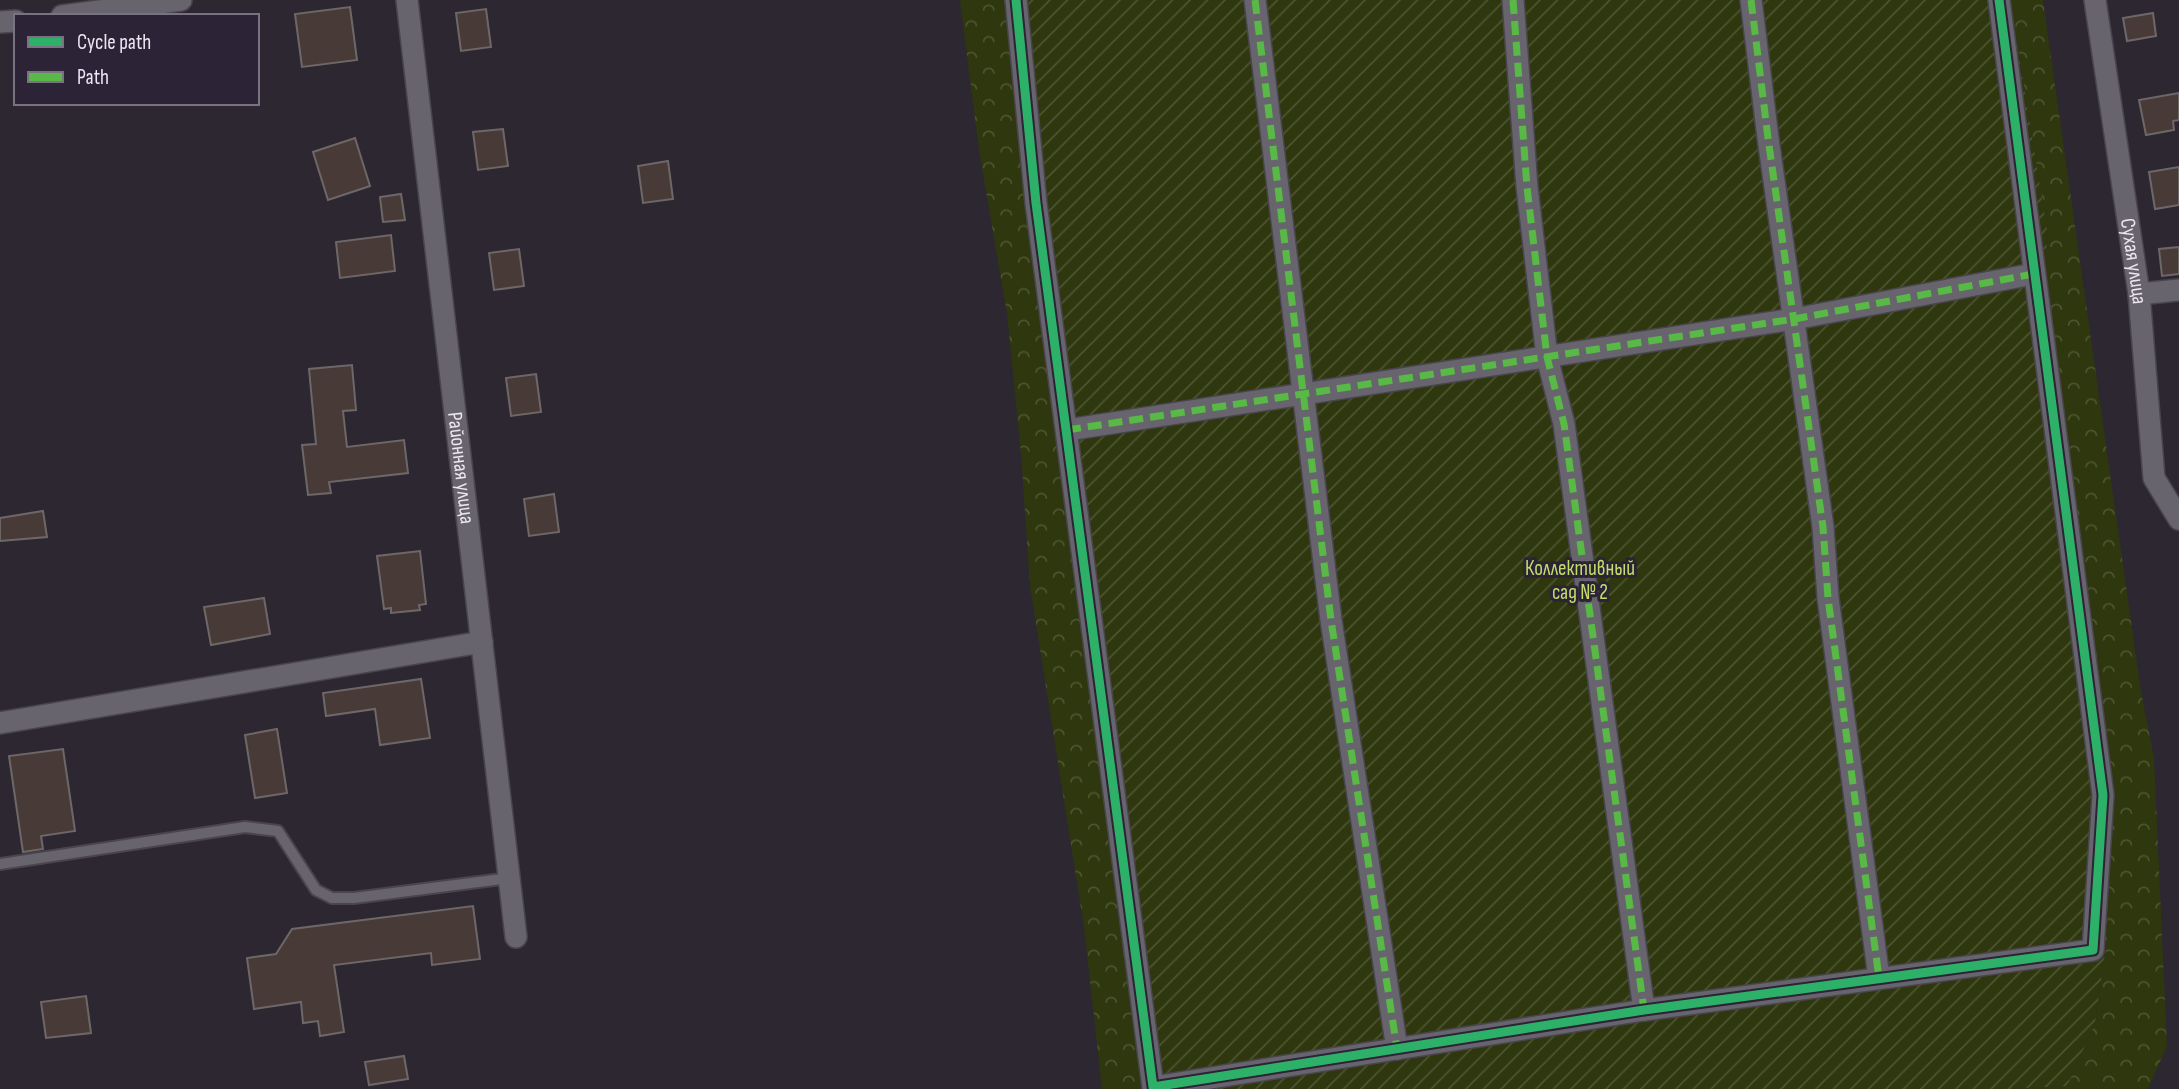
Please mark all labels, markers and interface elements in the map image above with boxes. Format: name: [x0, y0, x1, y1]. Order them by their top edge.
legend: [14, 14, 259, 105]
text: Cycle path: [77, 30, 151, 55]
text: Path: [77, 65, 109, 90]
street label: Сухая улица: [2115, 216, 2152, 305]
street label: Районная улица: [442, 411, 480, 525]
park label: Коллективный сад № 2: [1525, 556, 1635, 605]

